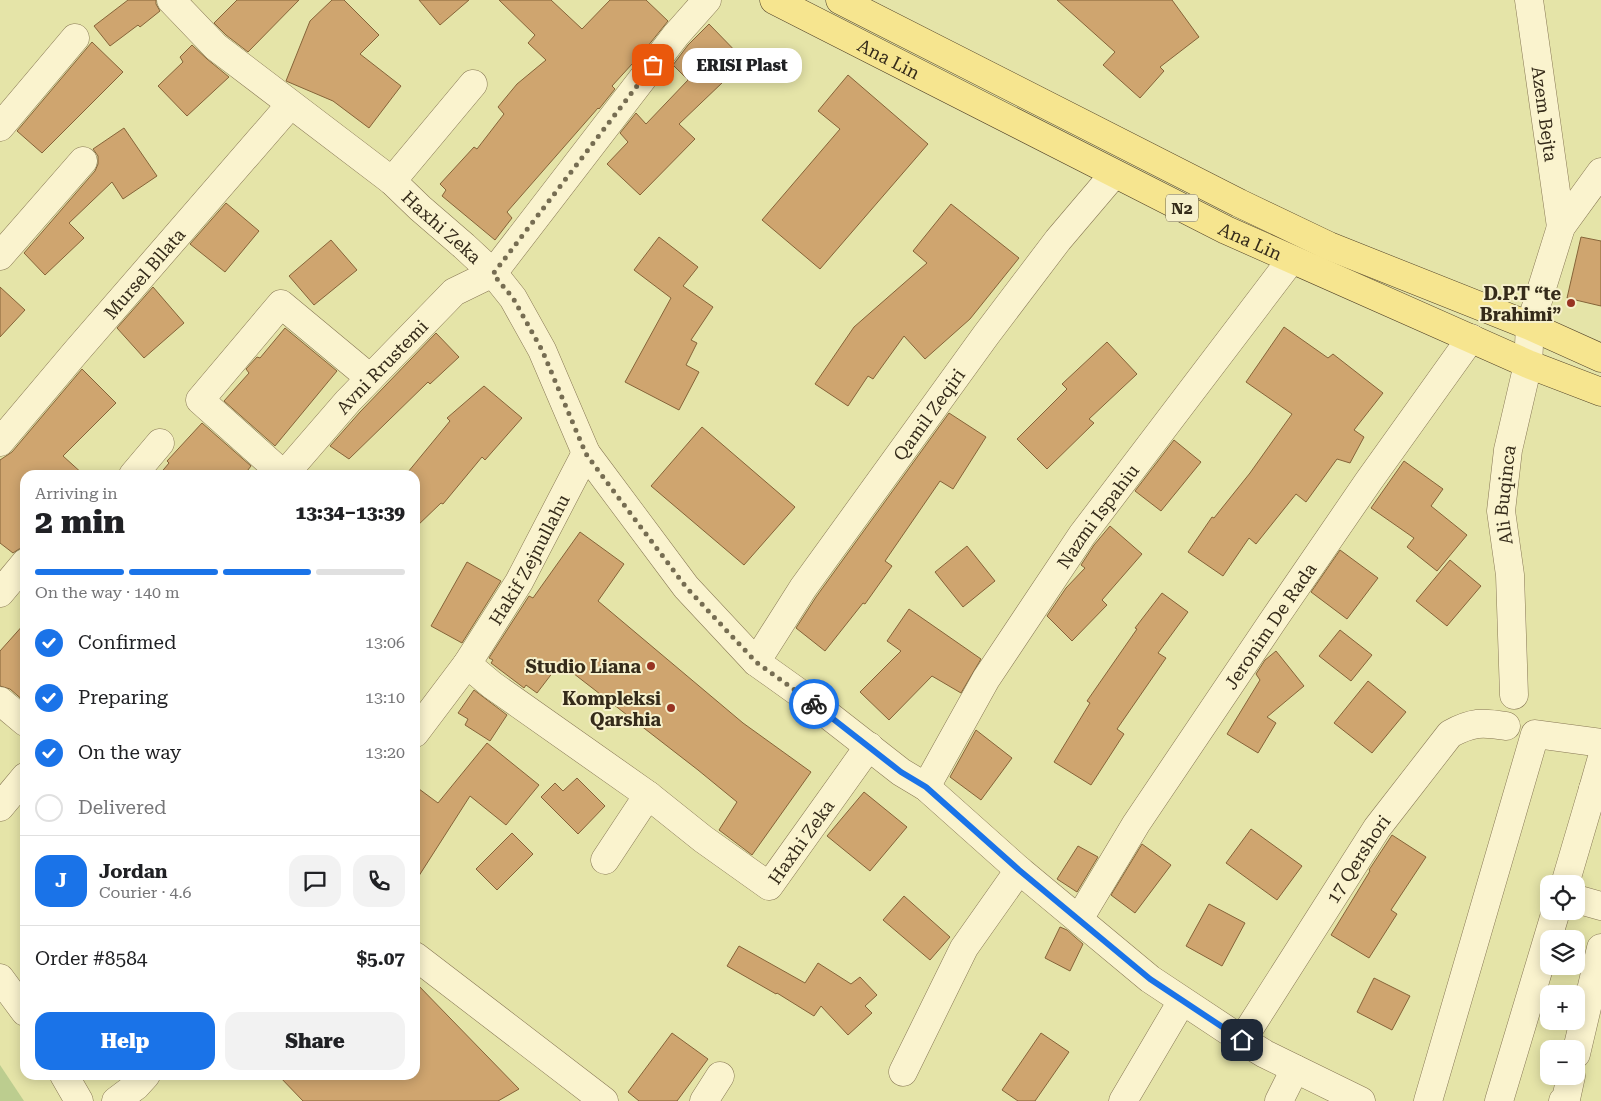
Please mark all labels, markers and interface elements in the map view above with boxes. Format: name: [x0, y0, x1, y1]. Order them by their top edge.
street label: Ana Lin: [854, 34, 924, 83]
pin: [632, 44, 674, 86]
callout: ERISI Plast: [683, 48, 803, 82]
icon: bag: [639, 51, 667, 79]
text: ERISI Plast: [696, 56, 788, 75]
street label: Azem Bejta: [1528, 65, 1562, 163]
street label: Haxhi Zeka: [398, 186, 486, 268]
road number: N2: [1166, 194, 1198, 222]
street label: Ana Lin: [1215, 218, 1286, 264]
street label: Mursel Bllata: [99, 223, 189, 323]
place label: D.P.T “te Brahimi”: [1480, 283, 1561, 325]
marker: D.P.T “te Brahimi”: [1565, 297, 1577, 309]
street label: Avni Rrustemi: [331, 315, 432, 418]
street label: Qamil Zeqiri: [888, 364, 969, 464]
street label: Ali Buqinca: [1490, 442, 1519, 546]
street label: Nazmi Ispahiu: [1052, 460, 1143, 572]
text: Arriving in: [35, 484, 118, 503]
street label: Hakif Zejnullahu: [484, 491, 573, 629]
text: 13:34–13:39: [296, 501, 405, 524]
text: 2 min: [35, 503, 125, 541]
street label: Jeronim De Rada: [1220, 558, 1320, 693]
text: On the way · 140 m: [35, 583, 180, 602]
icon: check: [35, 629, 63, 657]
text: Confirmed: [78, 631, 176, 654]
text: 13:06: [365, 633, 405, 652]
place label: Studio Liana: [526, 656, 641, 677]
marker: Studio Liana: [645, 660, 657, 672]
courier: [789, 679, 839, 729]
icon: check: [35, 684, 63, 712]
text: Preparing: [78, 686, 168, 709]
text: 13:10: [365, 688, 405, 707]
place label: Kompleksi Qarshia: [562, 688, 661, 730]
icon: bike: [800, 690, 828, 718]
marker: Kompleksi Qarshia: [665, 702, 677, 714]
icon: check: [35, 739, 63, 767]
text: On the way: [78, 741, 181, 764]
text: 13:20: [365, 743, 405, 762]
street label: Haxhi Zeka: [763, 795, 838, 888]
text: Delivered: [78, 796, 166, 819]
street label: 17 Qershori: [1322, 810, 1394, 907]
button: chat: [289, 855, 341, 907]
button: phone: [353, 855, 405, 907]
text: Jordan: [99, 860, 168, 883]
text: J: [55, 869, 67, 892]
map controls: [1540, 875, 1585, 1085]
button: locate: [1540, 875, 1585, 920]
text: Courier · 4.6: [99, 883, 192, 902]
button: layers: [1540, 930, 1585, 975]
text: Order #8584: [35, 947, 147, 970]
text: $5.07: [356, 947, 405, 970]
button: +: [1540, 985, 1585, 1030]
button: Help: [35, 1012, 215, 1070]
button: Share: [225, 1012, 405, 1070]
pin: [1221, 1019, 1263, 1061]
icon: home: [1228, 1026, 1256, 1054]
button: −: [1540, 1040, 1585, 1085]

